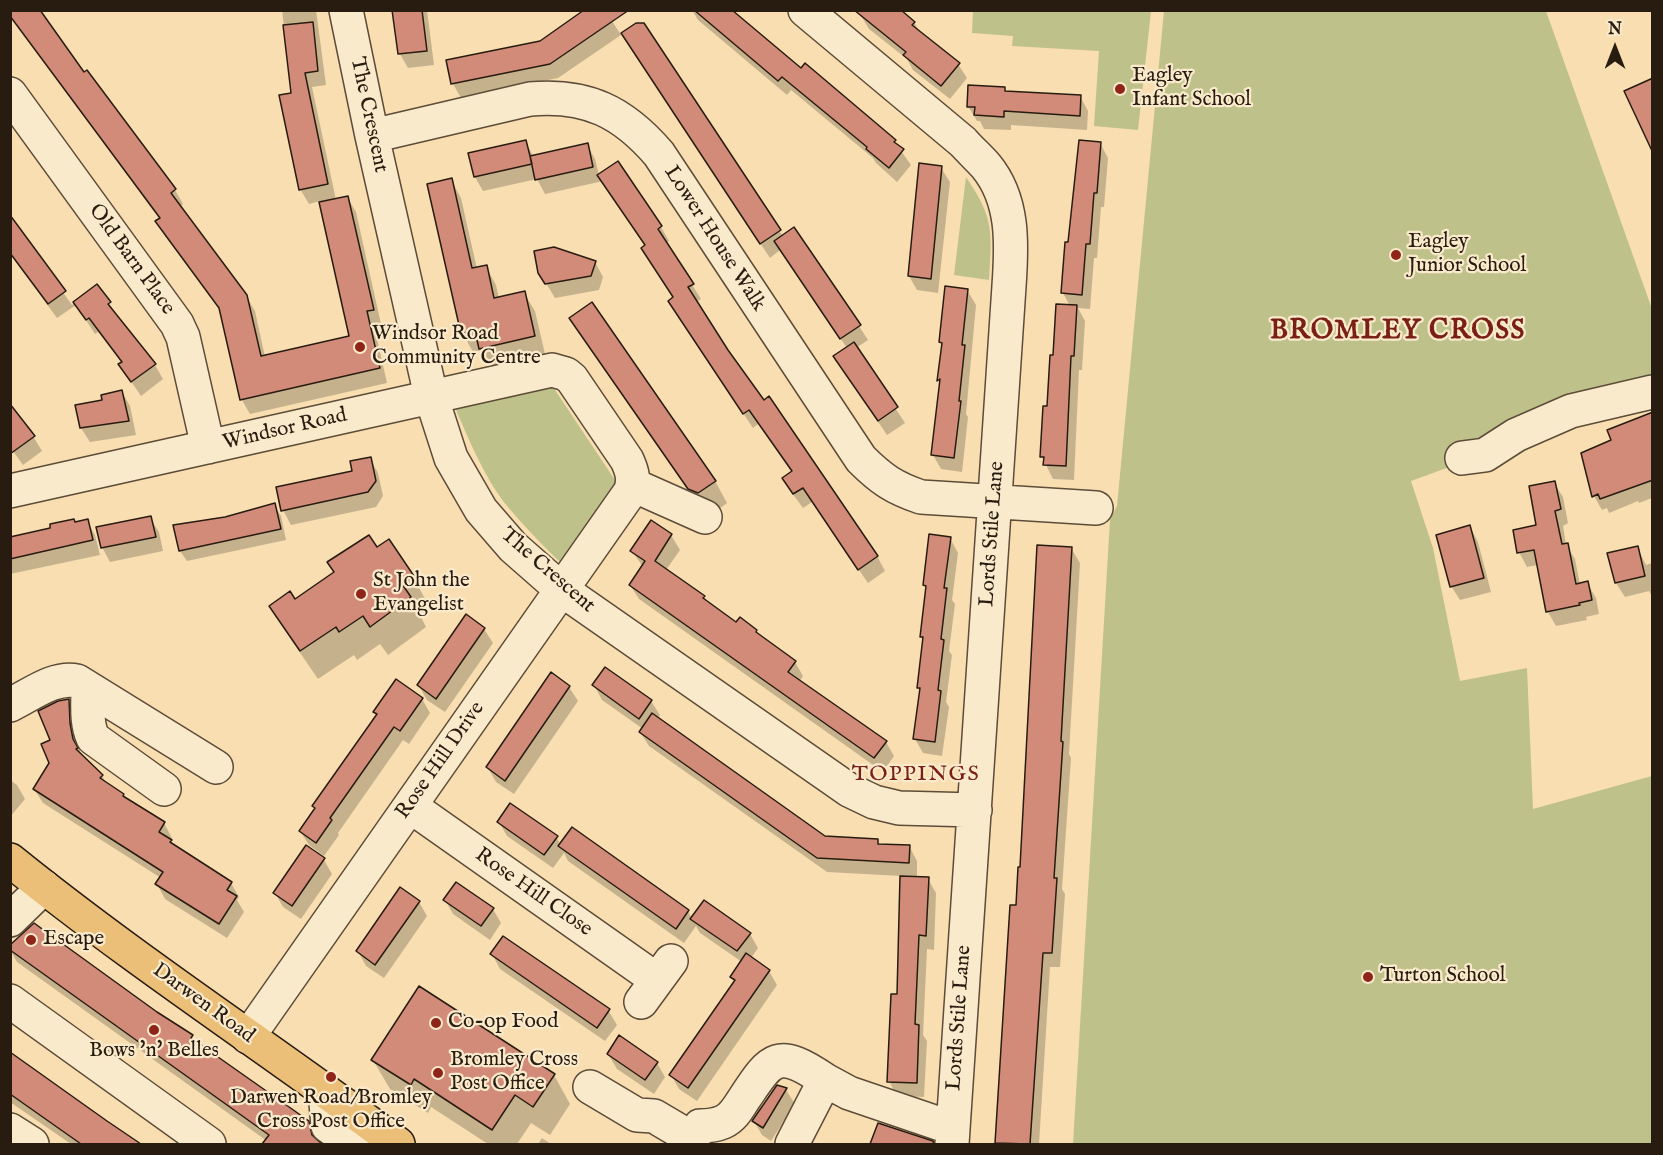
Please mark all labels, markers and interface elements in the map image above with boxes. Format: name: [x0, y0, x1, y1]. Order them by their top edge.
north arrow: [1585, 18, 1645, 78]
text: N: [1608, 20, 1622, 40]
street label: The Crescent: [343, 55, 393, 175]
place label: Eagley Infant School: [1132, 64, 1251, 114]
marker: Eagley Infant School: [1113, 82, 1127, 96]
street label: Lower House Walk: [658, 162, 770, 316]
street label: Old Barn Place: [82, 200, 180, 320]
place label: Eagley Junior School: [1408, 230, 1526, 280]
marker: Eagley Junior School: [1389, 248, 1403, 262]
district label: BROMLEY CROSS: [1270, 316, 1526, 348]
place label: Windsor Road Community Centre: [372, 322, 541, 372]
marker: Windsor Road Community Centre: [353, 340, 367, 354]
street label: Windsor Road: [221, 404, 349, 456]
street label: Lords Stile Lane: [975, 461, 1011, 607]
street label: The Crescent: [494, 523, 600, 619]
place label: St John the Evangelist: [373, 569, 470, 619]
marker: St John the Evangelist: [354, 587, 368, 601]
street label: Rose Hill Drive: [391, 697, 491, 825]
district label: TOPPINGS: [852, 762, 980, 788]
street label: Rose Hill Close: [469, 843, 597, 943]
place label: Escape: [43, 927, 104, 953]
marker: Escape: [24, 933, 38, 947]
street label: Lords Stile Lane: [942, 945, 978, 1091]
street label: Darwen Road: [147, 958, 259, 1050]
place label: Turton School: [1380, 964, 1505, 990]
marker: Turton School: [1361, 970, 1375, 984]
place label: Co-op Food: [448, 1010, 558, 1036]
marker: Co-op Food: [429, 1016, 443, 1030]
marker: Bows 'n' Belles: [147, 1023, 161, 1037]
place label: Bows 'n' Belles: [89, 1039, 219, 1065]
place label: Bromley Cross Post Office: [450, 1048, 578, 1098]
marker: Bromley Cross Post Office: [431, 1066, 445, 1080]
marker: Darwen Road/Bromley Cross Post Office: [324, 1070, 338, 1084]
place label: Darwen Road/Bromley Cross Post Office: [230, 1086, 432, 1136]

